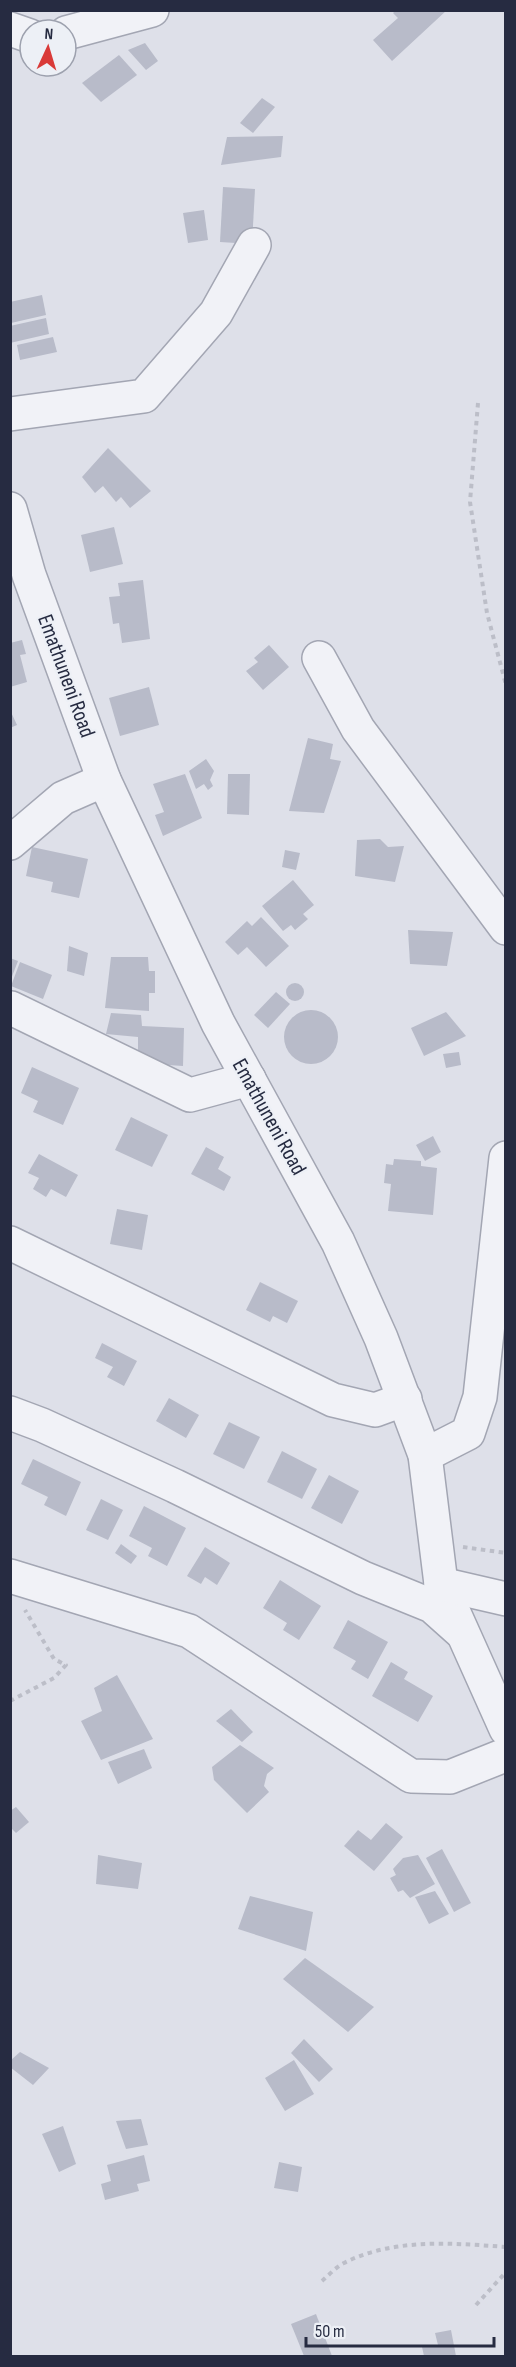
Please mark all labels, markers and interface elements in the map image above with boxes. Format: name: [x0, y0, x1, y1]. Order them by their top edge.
north arrow: [18, 18, 78, 78]
text: N: [44, 25, 54, 44]
street label: Emathuneni Road: [31, 611, 101, 741]
street label: Emathuneni Road: [226, 1054, 312, 1180]
scale bar: [306, 2310, 494, 2348]
text: 50 m: [315, 2321, 345, 2342]

